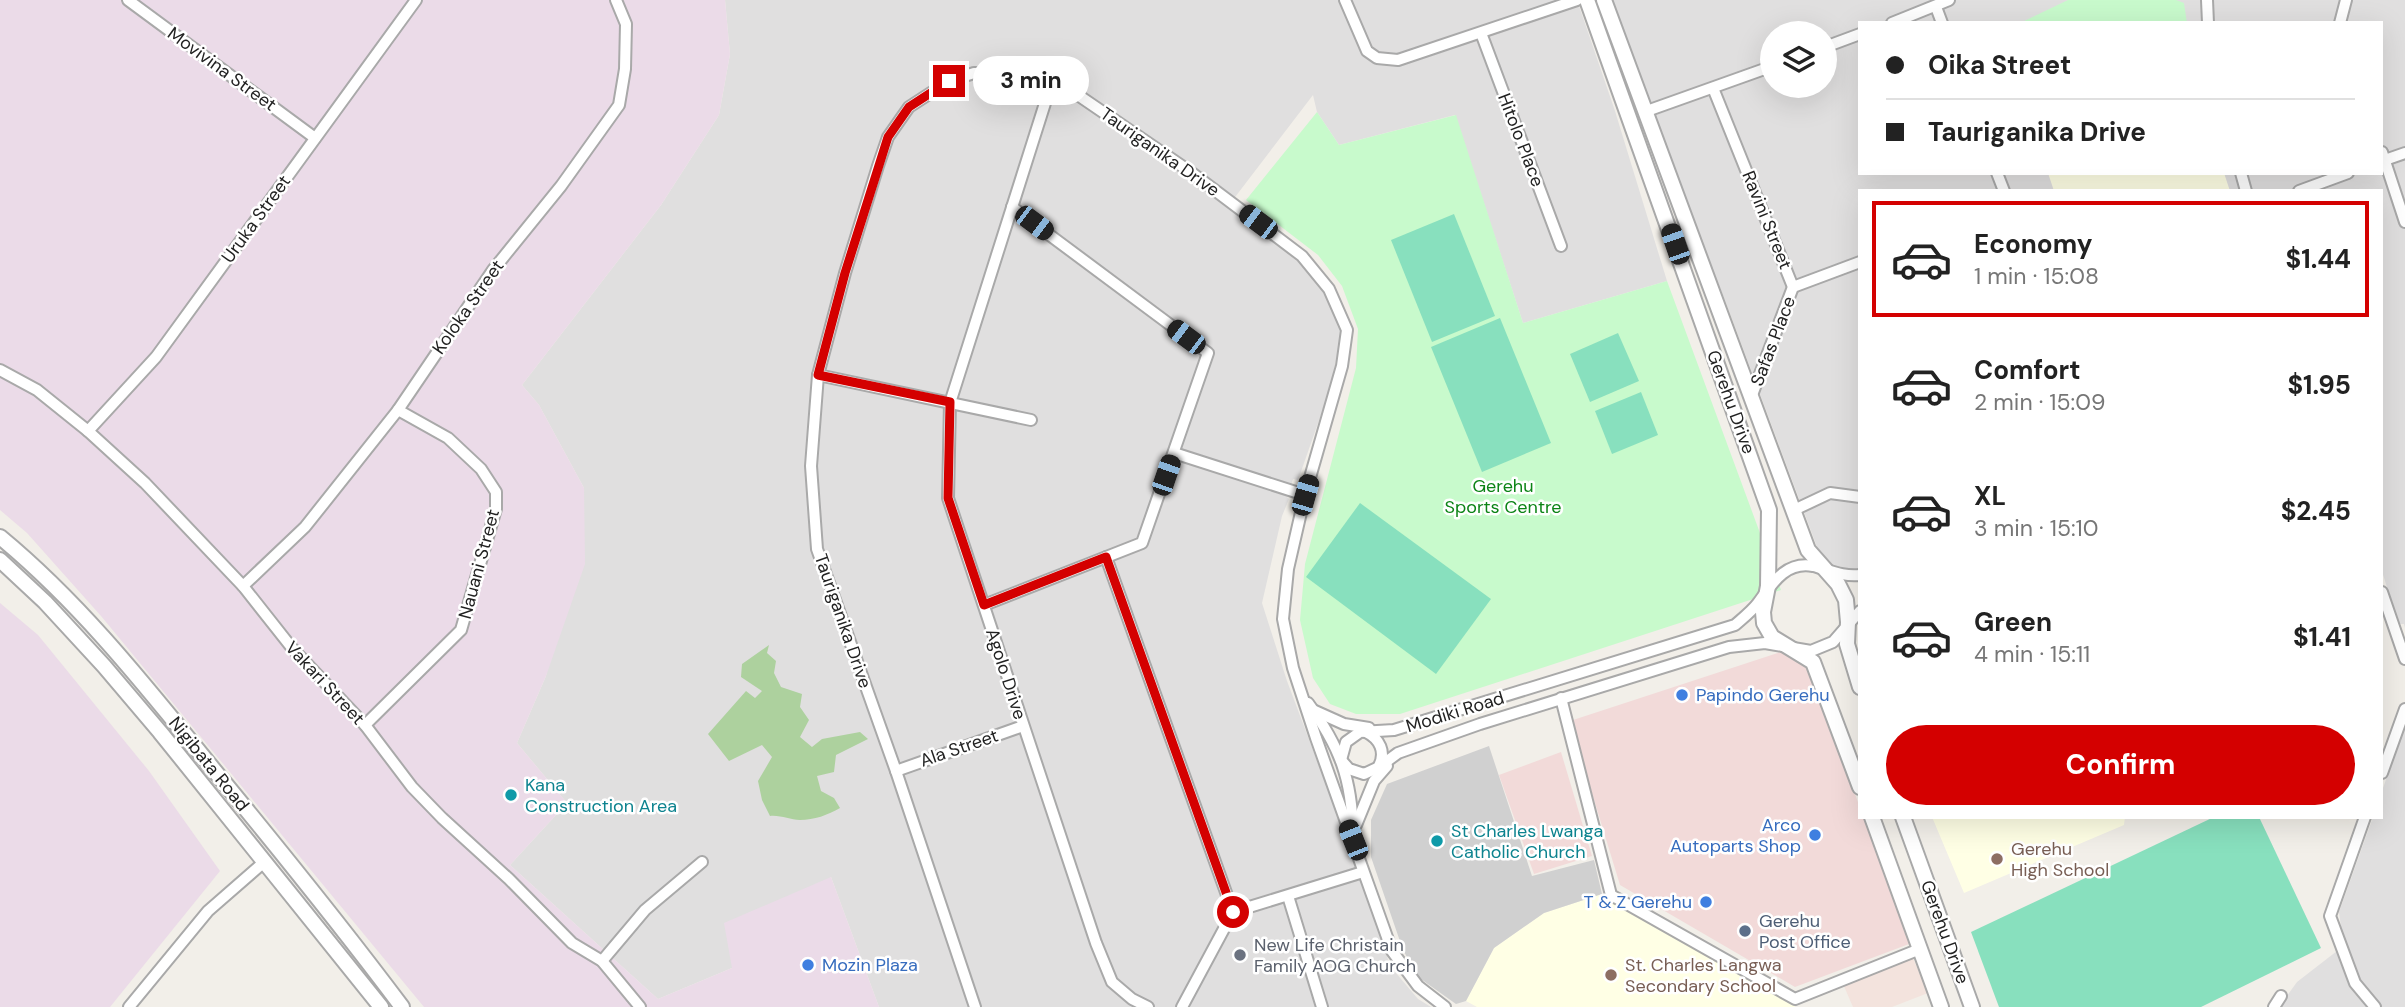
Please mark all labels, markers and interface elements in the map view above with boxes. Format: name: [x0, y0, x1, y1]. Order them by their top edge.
street label: Movivina Street: [163, 21, 281, 117]
map controls: [1760, 21, 1837, 98]
button: layers: [1760, 21, 1837, 98]
text: Oika Street: [1928, 48, 2071, 82]
callout: 3 min: [974, 56, 1089, 106]
route end: [933, 65, 965, 97]
text: 3 min: [1000, 65, 1062, 95]
street label: Hitolo Place: [1492, 90, 1550, 190]
street label: Tauriganika Drive: [1096, 102, 1224, 202]
text: Tauriganika Drive: [1928, 115, 2146, 149]
street label: Ravini Street: [1736, 167, 1798, 273]
street label: Uruka Street: [216, 170, 296, 268]
car: [1235, 201, 1282, 243]
car: [1011, 202, 1058, 244]
car: [1659, 221, 1692, 267]
text: Economy: [1974, 227, 2092, 261]
icon: car: [1890, 228, 1953, 291]
text: $1.44: [2285, 242, 2351, 276]
street label: Koloka Street: [427, 255, 509, 359]
text: 1 min · 15:08: [1974, 261, 2099, 291]
street label: Safas Place: [1745, 293, 1801, 389]
car: [1163, 316, 1210, 358]
street label: Gerehu Drive: [1701, 347, 1761, 457]
text: Comfort: [1974, 353, 2080, 387]
icon: car: [1890, 354, 1953, 417]
text: $1.95: [2287, 368, 2351, 402]
text: 2 min · 15:09: [1974, 387, 2105, 417]
car: [1150, 452, 1183, 498]
car: [1290, 472, 1321, 518]
park label: Gerehu Sports Centre: [1445, 474, 1561, 519]
text: XL: [1974, 479, 2006, 513]
icon: car: [1890, 480, 1953, 543]
text: $2.45: [2281, 494, 2351, 528]
street label: Nauani Street: [453, 506, 505, 622]
text: 3 min · 15:10: [1974, 513, 2098, 543]
street label: Tauriganika Drive: [809, 551, 877, 691]
text: Green: [1974, 605, 2052, 639]
icon: car: [1890, 606, 1953, 669]
text: $1.41: [2293, 620, 2351, 654]
street label: Agolo Drive: [980, 625, 1032, 723]
street label: Vakari Street: [280, 636, 370, 730]
text: 4 min · 15:11: [1974, 639, 2090, 669]
place label: Papindo Gerehu: [1696, 683, 1830, 707]
street label: Modiki Road: [1403, 686, 1507, 738]
marker: Papindo Gerehu: [1674, 687, 1690, 703]
street label: Nigibata Road: [163, 712, 255, 816]
street label: Ala Street: [917, 723, 1001, 773]
button: Confirm: [1886, 725, 2355, 805]
place label: Kana Construction Area: [525, 773, 677, 818]
marker: Kana Construction Area: [503, 787, 519, 803]
place label: Arco Autoparts Shop: [1670, 813, 1801, 858]
car: [1336, 817, 1371, 863]
place label: St Charles Lwanga Catholic Church: [1451, 819, 1603, 864]
marker: Arco Autoparts Shop: [1807, 827, 1823, 843]
marker: St Charles Lwanga Catholic Church: [1429, 833, 1445, 849]
place label: Gerehu High School: [2011, 837, 2109, 882]
marker: Gerehu High School: [1989, 851, 2005, 867]
street label: Gerehu Drive: [1915, 877, 1975, 987]
place label: T & Z Gerehu: [1584, 890, 1692, 914]
marker: T & Z Gerehu: [1698, 894, 1714, 910]
route start: [1217, 896, 1249, 928]
place label: Gerehu Post Office: [1759, 909, 1851, 954]
marker: Gerehu Post Office: [1737, 923, 1753, 939]
place label: New Life Christain Family AOG Church: [1254, 933, 1416, 978]
marker: New Life Christain Family AOG Church: [1232, 947, 1248, 963]
place label: Mozin Plaza: [822, 953, 918, 977]
place label: St. Charles Langwa Secondary School: [1625, 953, 1781, 998]
marker: Mozin Plaza: [800, 957, 816, 973]
marker: St. Charles Langwa Secondary School: [1603, 967, 1619, 983]

